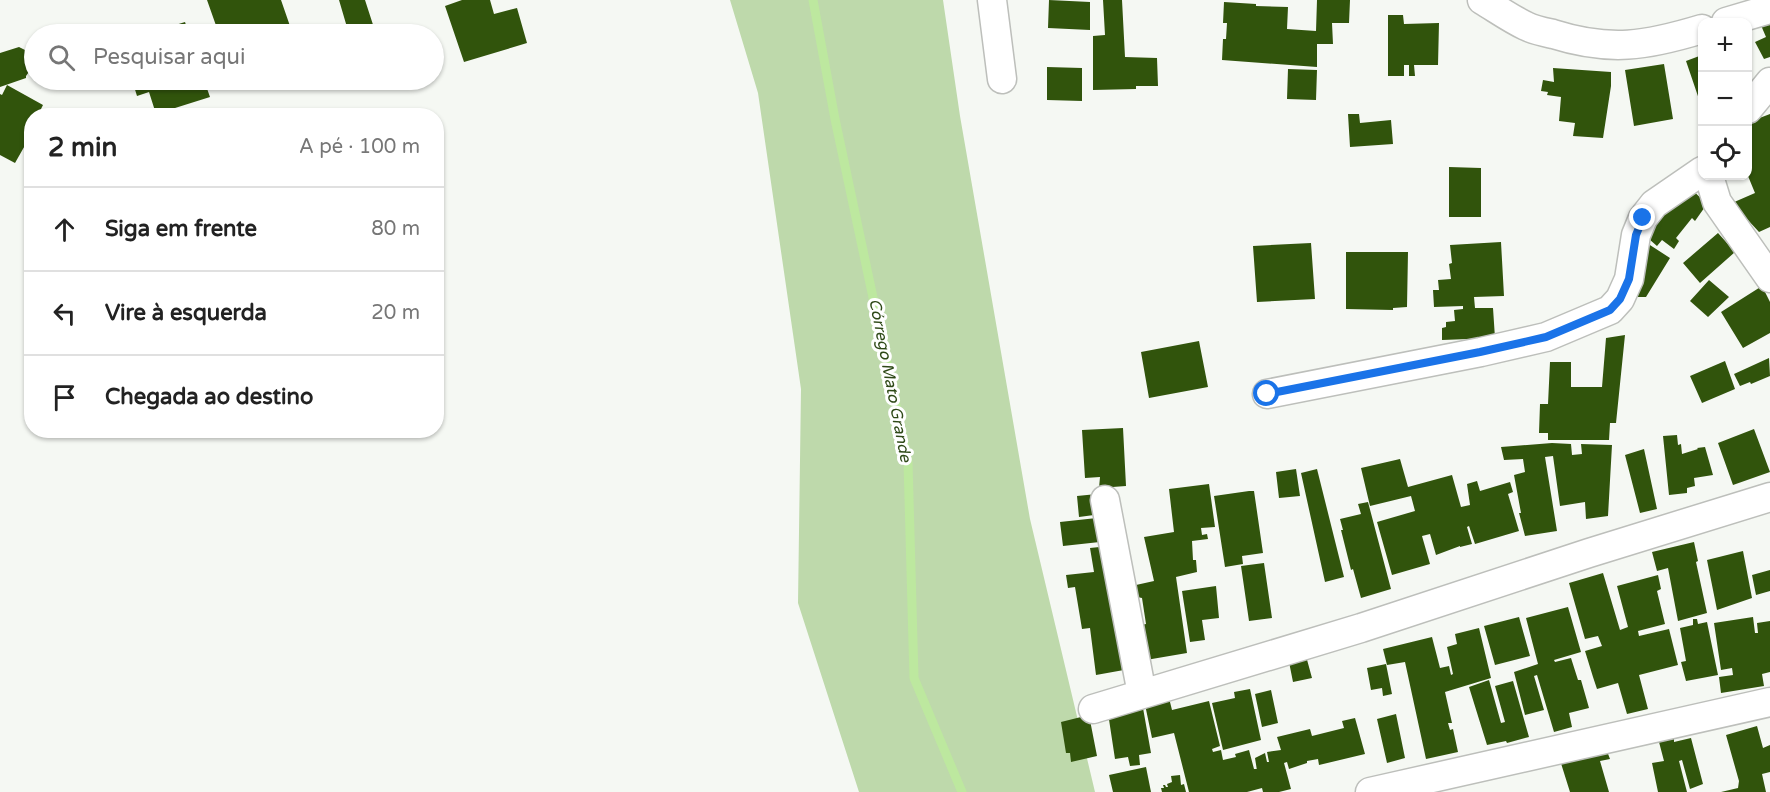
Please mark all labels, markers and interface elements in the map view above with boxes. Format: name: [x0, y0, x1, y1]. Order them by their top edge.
map controls: [1698, 18, 1752, 180]
button: +: [1698, 18, 1752, 72]
search box: [24, 24, 444, 90]
icon: search: [45, 41, 78, 74]
text: Pesquisar aqui: [93, 44, 245, 70]
button: −: [1698, 72, 1752, 126]
button: locate: [1698, 126, 1752, 180]
text: 2 min: [48, 132, 117, 163]
text: A pé · 100 m: [299, 135, 420, 159]
route end: [1629, 204, 1655, 230]
icon: ahead: [48, 213, 81, 246]
text: Siga em frente: [105, 216, 257, 242]
text: 80 m: [371, 217, 420, 241]
icon: left: [48, 297, 81, 330]
water label: Córrego Mato Grande: [864, 297, 916, 464]
text: Vire à esquerda: [105, 300, 267, 326]
text: 20 m: [371, 301, 420, 325]
route start: [1253, 380, 1279, 406]
icon: arrive: [48, 381, 81, 414]
text: Chegada ao destino: [105, 384, 313, 410]

